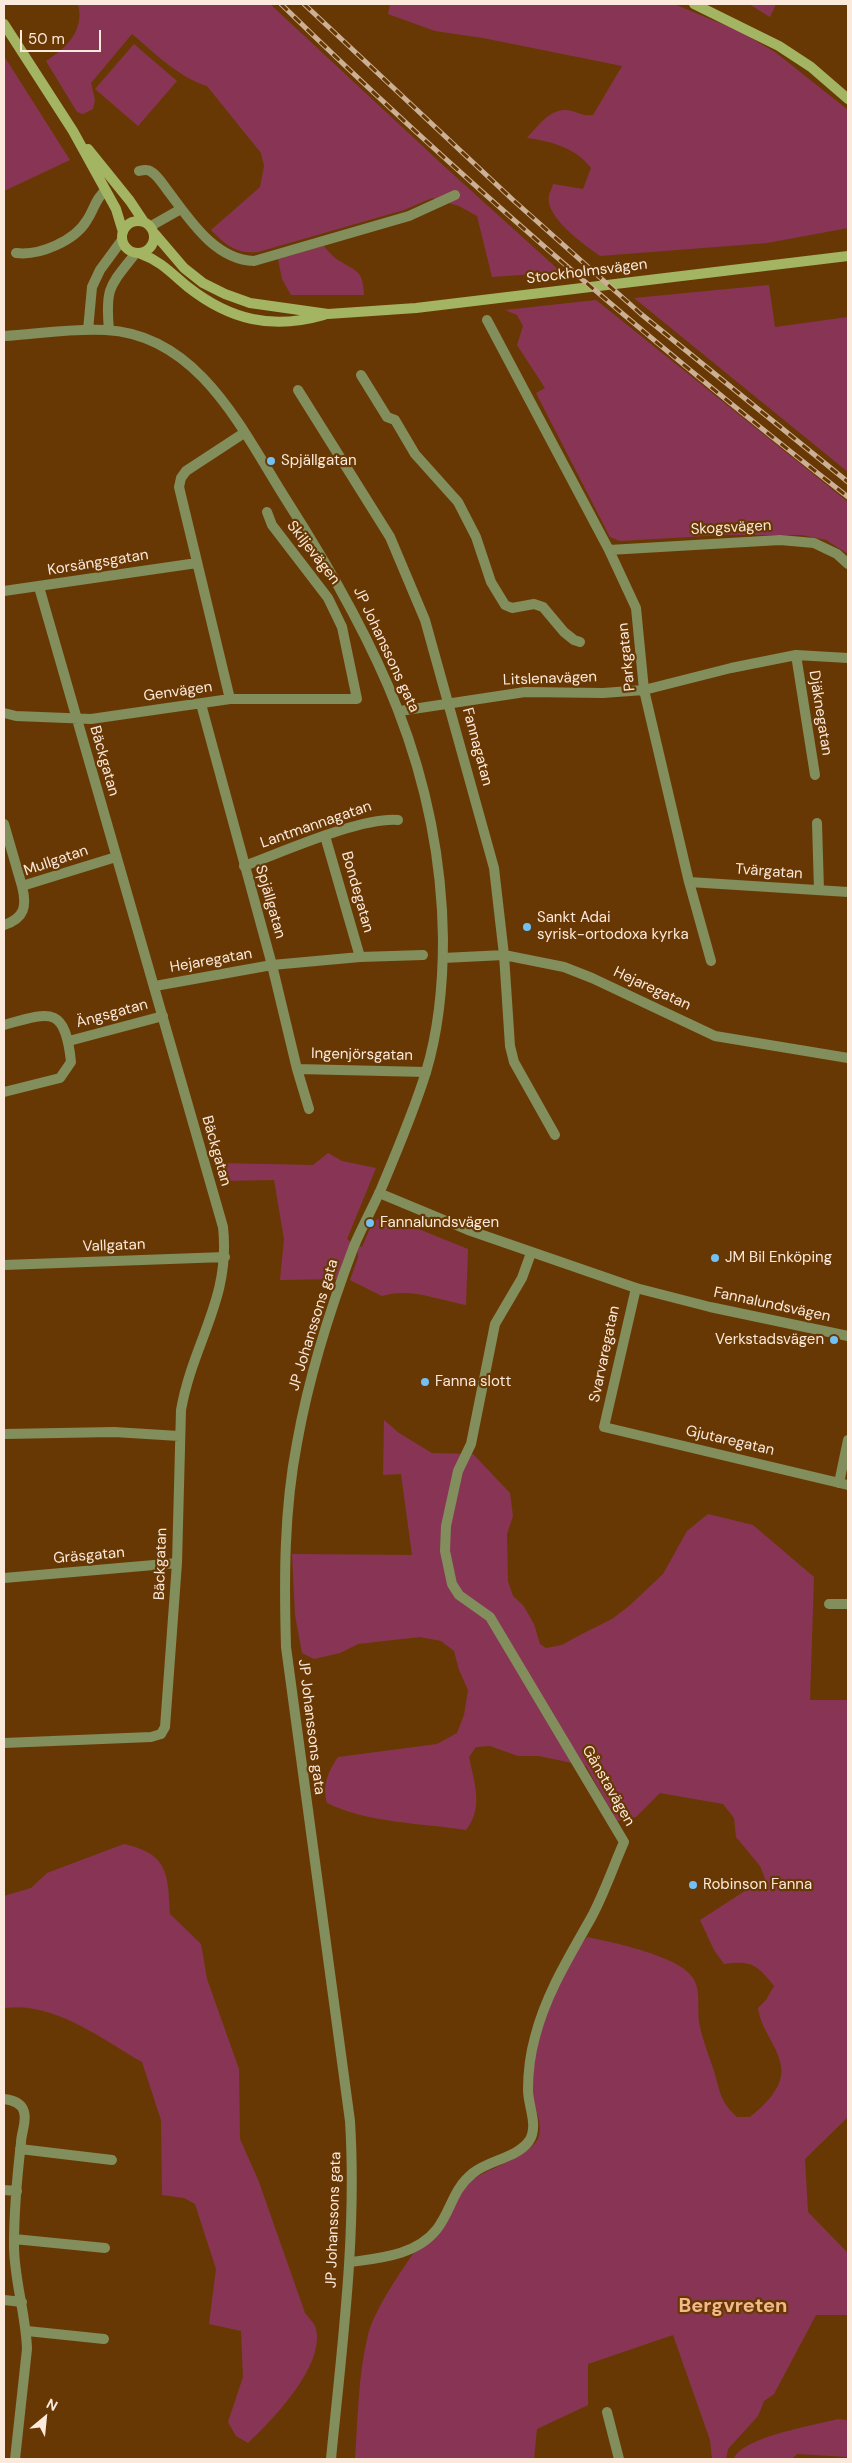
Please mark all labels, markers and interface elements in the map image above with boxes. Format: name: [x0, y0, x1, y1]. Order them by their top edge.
scale bar: [22, 20, 104, 52]
text: 50 m: [28, 29, 65, 49]
street label: Stockholmsvägen: [526, 256, 648, 288]
place label: Spjällgatan: [281, 452, 357, 470]
marker: Spjällgatan: [265, 455, 277, 467]
street label: Skogsvägen: [690, 517, 772, 539]
street label: Skiljevägen: [283, 518, 343, 588]
street label: Korsängsgatan: [46, 546, 150, 580]
street label: JP Johanssons gata: [349, 584, 423, 716]
street label: Parkgatan: [614, 622, 640, 692]
street label: Litslenavägen: [503, 668, 597, 690]
street label: Djäknegatan: [804, 669, 836, 757]
street label: Genvägen: [142, 678, 214, 706]
street label: Fannagatan: [458, 706, 496, 788]
street label: Bäckgatan: [85, 724, 123, 798]
street label: Lantmannagatan: [258, 798, 374, 852]
street label: Mullgatan: [21, 842, 91, 880]
street label: Bondegatan: [337, 849, 377, 935]
street label: Tvärgatan: [735, 861, 803, 883]
street label: Spjällgatan: [251, 863, 289, 941]
place label: Sankt Adai syrisk-ortodoxa kyrka: [537, 909, 689, 944]
marker: Sankt Adai syrisk-ortodoxa kyrka: [521, 921, 533, 933]
street label: Hejaregatan: [168, 945, 254, 977]
street label: Hejaregatan: [610, 963, 694, 1015]
street label: Ängsgatan: [74, 996, 150, 1032]
street label: Ingenjörsgatan: [311, 1045, 413, 1065]
street label: Bäckgatan: [197, 1114, 235, 1188]
place label: Fannalundsvägen: [380, 1214, 499, 1232]
marker: Fannalundsvägen: [364, 1217, 376, 1229]
street label: Vallgatan: [82, 1236, 146, 1256]
place label: JM Bil Enköping: [725, 1249, 832, 1267]
marker: JM Bil Enköping: [709, 1252, 721, 1264]
street label: JP Johanssons gata: [285, 1257, 343, 1393]
street label: Fannalundsvägen: [712, 1284, 832, 1326]
street label: Svarvaregatan: [586, 1304, 624, 1404]
place label: Verkstadsvägen: [715, 1331, 824, 1349]
marker: Verkstadsvägen: [828, 1334, 840, 1346]
place label: Fanna slott: [435, 1373, 511, 1391]
marker: Fanna slott: [419, 1376, 431, 1388]
street label: Gjutaregatan: [684, 1422, 776, 1460]
street label: Bäckgatan: [151, 1528, 171, 1600]
street label: Gräsgatan: [53, 1544, 125, 1568]
street label: JP Johanssons gata: [294, 1658, 328, 1796]
street label: Gånstavägen: [578, 1743, 638, 1829]
place label: Robinson Fanna: [703, 1876, 812, 1894]
marker: Robinson Fanna: [687, 1879, 699, 1891]
street label: JP Johanssons gata: [323, 2152, 345, 2288]
district label: Bergvreten: [679, 2295, 787, 2319]
north arrow: [20, 2393, 70, 2443]
text: N: [43, 2394, 61, 2415]

